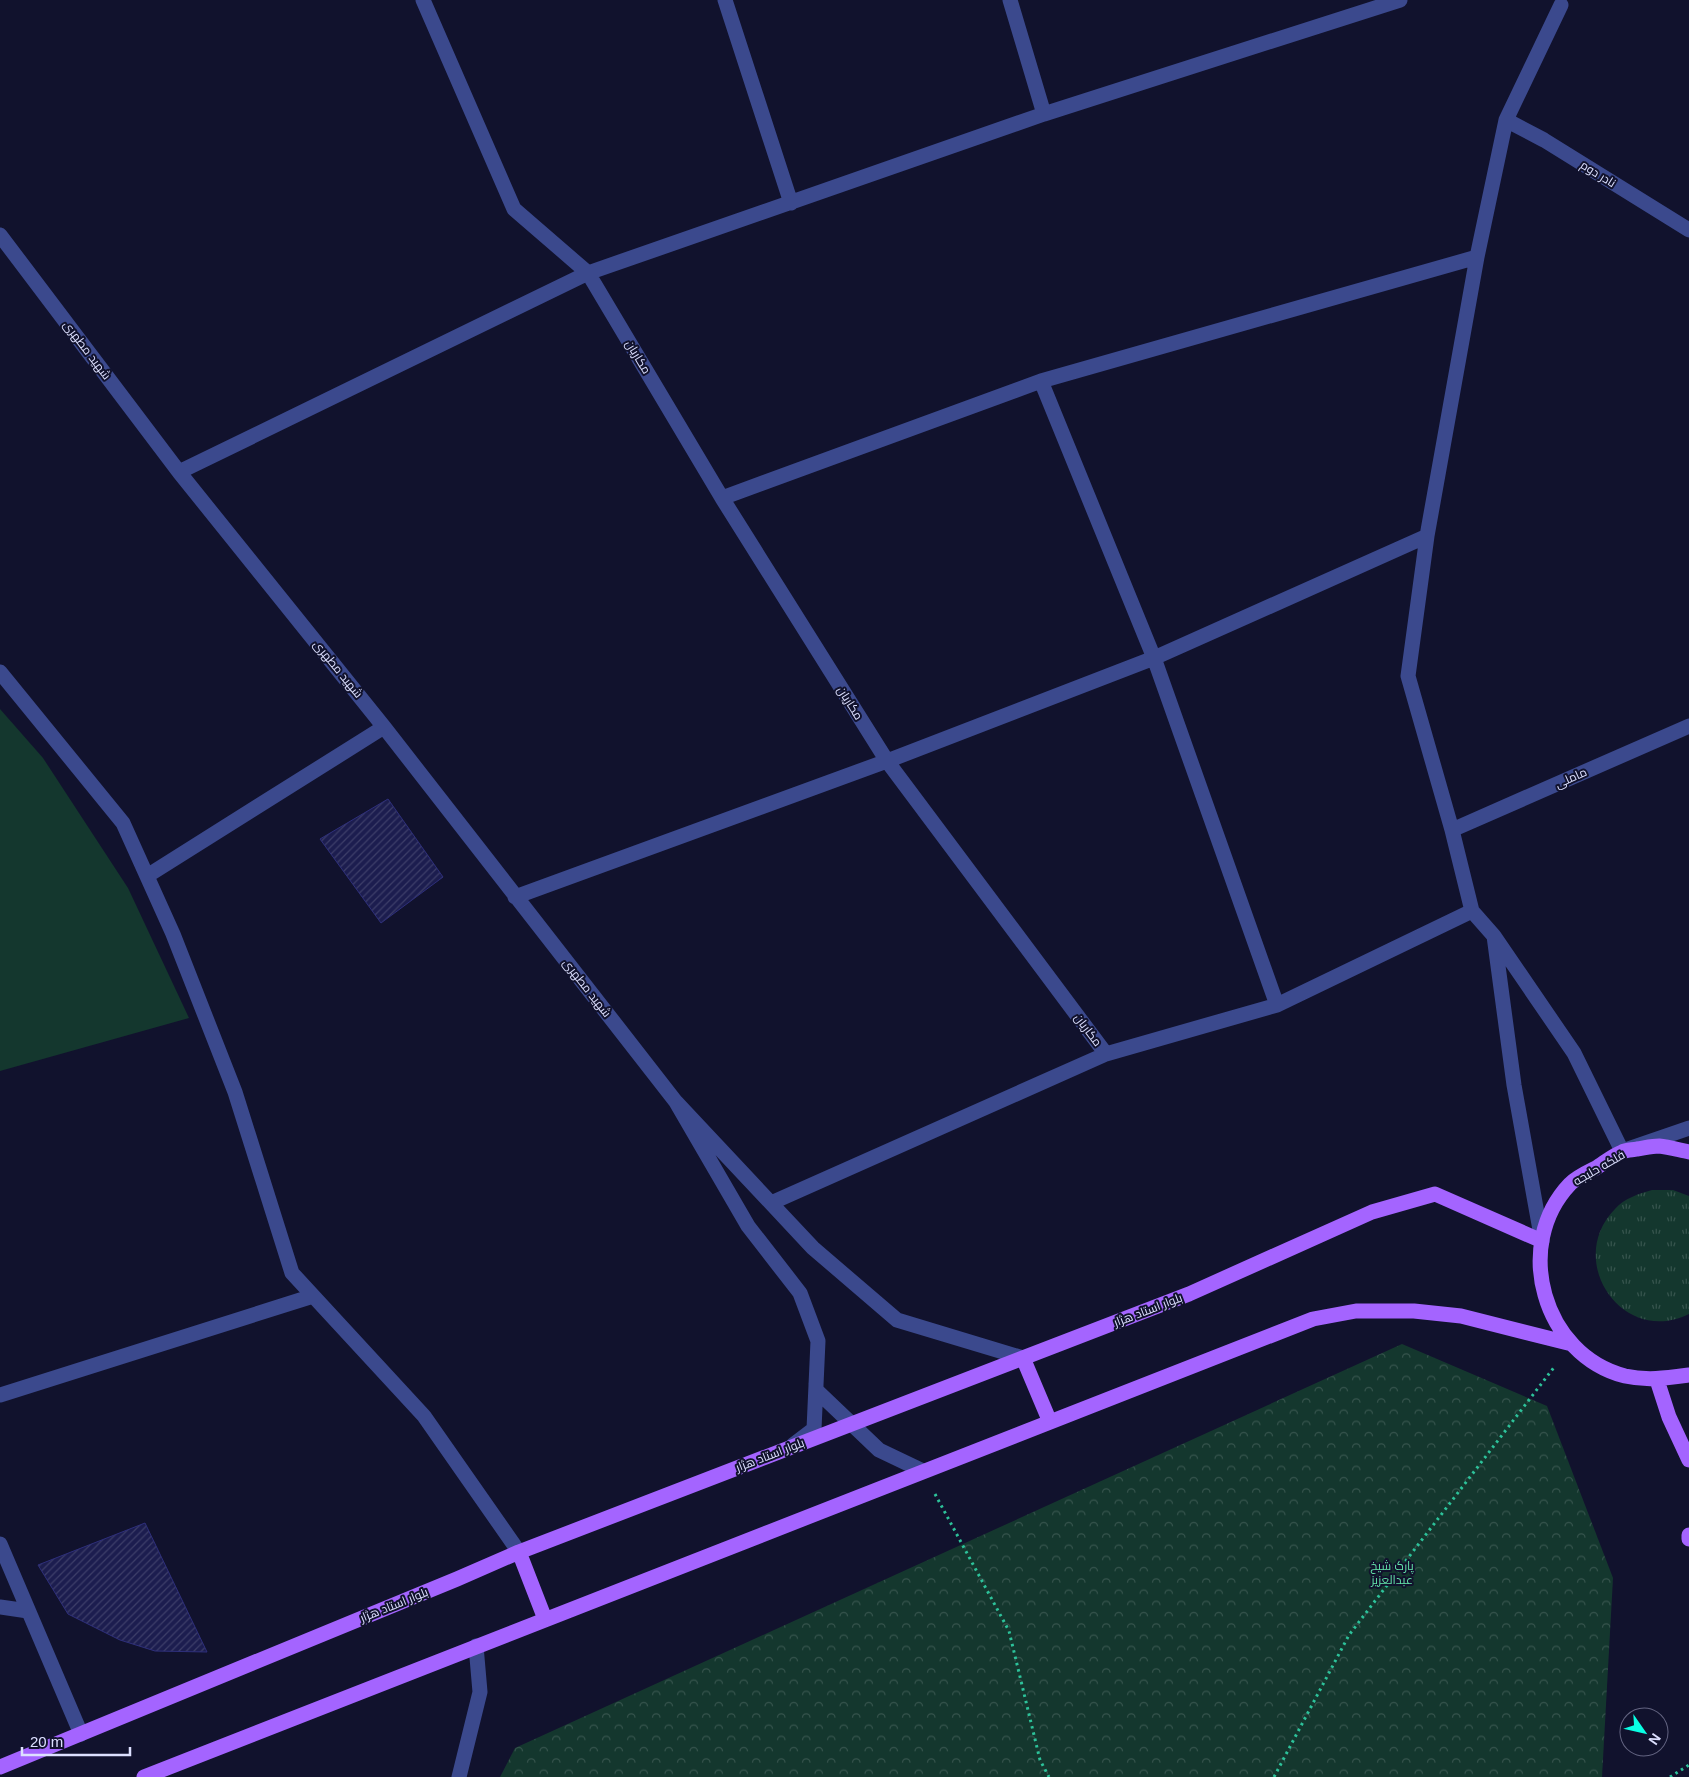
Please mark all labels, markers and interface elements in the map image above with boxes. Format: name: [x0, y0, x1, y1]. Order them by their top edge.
street label: نادر دوم: [1577, 158, 1618, 191]
street label: شهید مطهری: [60, 318, 114, 382]
street label: مکاریان: [622, 338, 654, 376]
street label: شهید مطهری: [311, 637, 366, 701]
street label: مکاریان: [834, 684, 866, 722]
street label: ماملی: [1553, 765, 1589, 791]
street label: شهید مطهری: [560, 956, 614, 1020]
street label: مکاریان: [1071, 1011, 1105, 1049]
street label: فلکه حلبجه: [1571, 1148, 1627, 1188]
street label: بلوار استاد هژار: [1111, 1290, 1184, 1330]
street label: بلوار استاد هژار: [733, 1435, 806, 1475]
park label: پارک شیخ عبدالعزیز: [1370, 1559, 1415, 1587]
street label: بلوار استاد هژار: [357, 1585, 430, 1625]
north arrow: [1619, 1707, 1669, 1757]
scale bar: [22, 1724, 130, 1756]
text: N: [1645, 1731, 1664, 1748]
text: 20 m: [30, 1733, 63, 1750]

